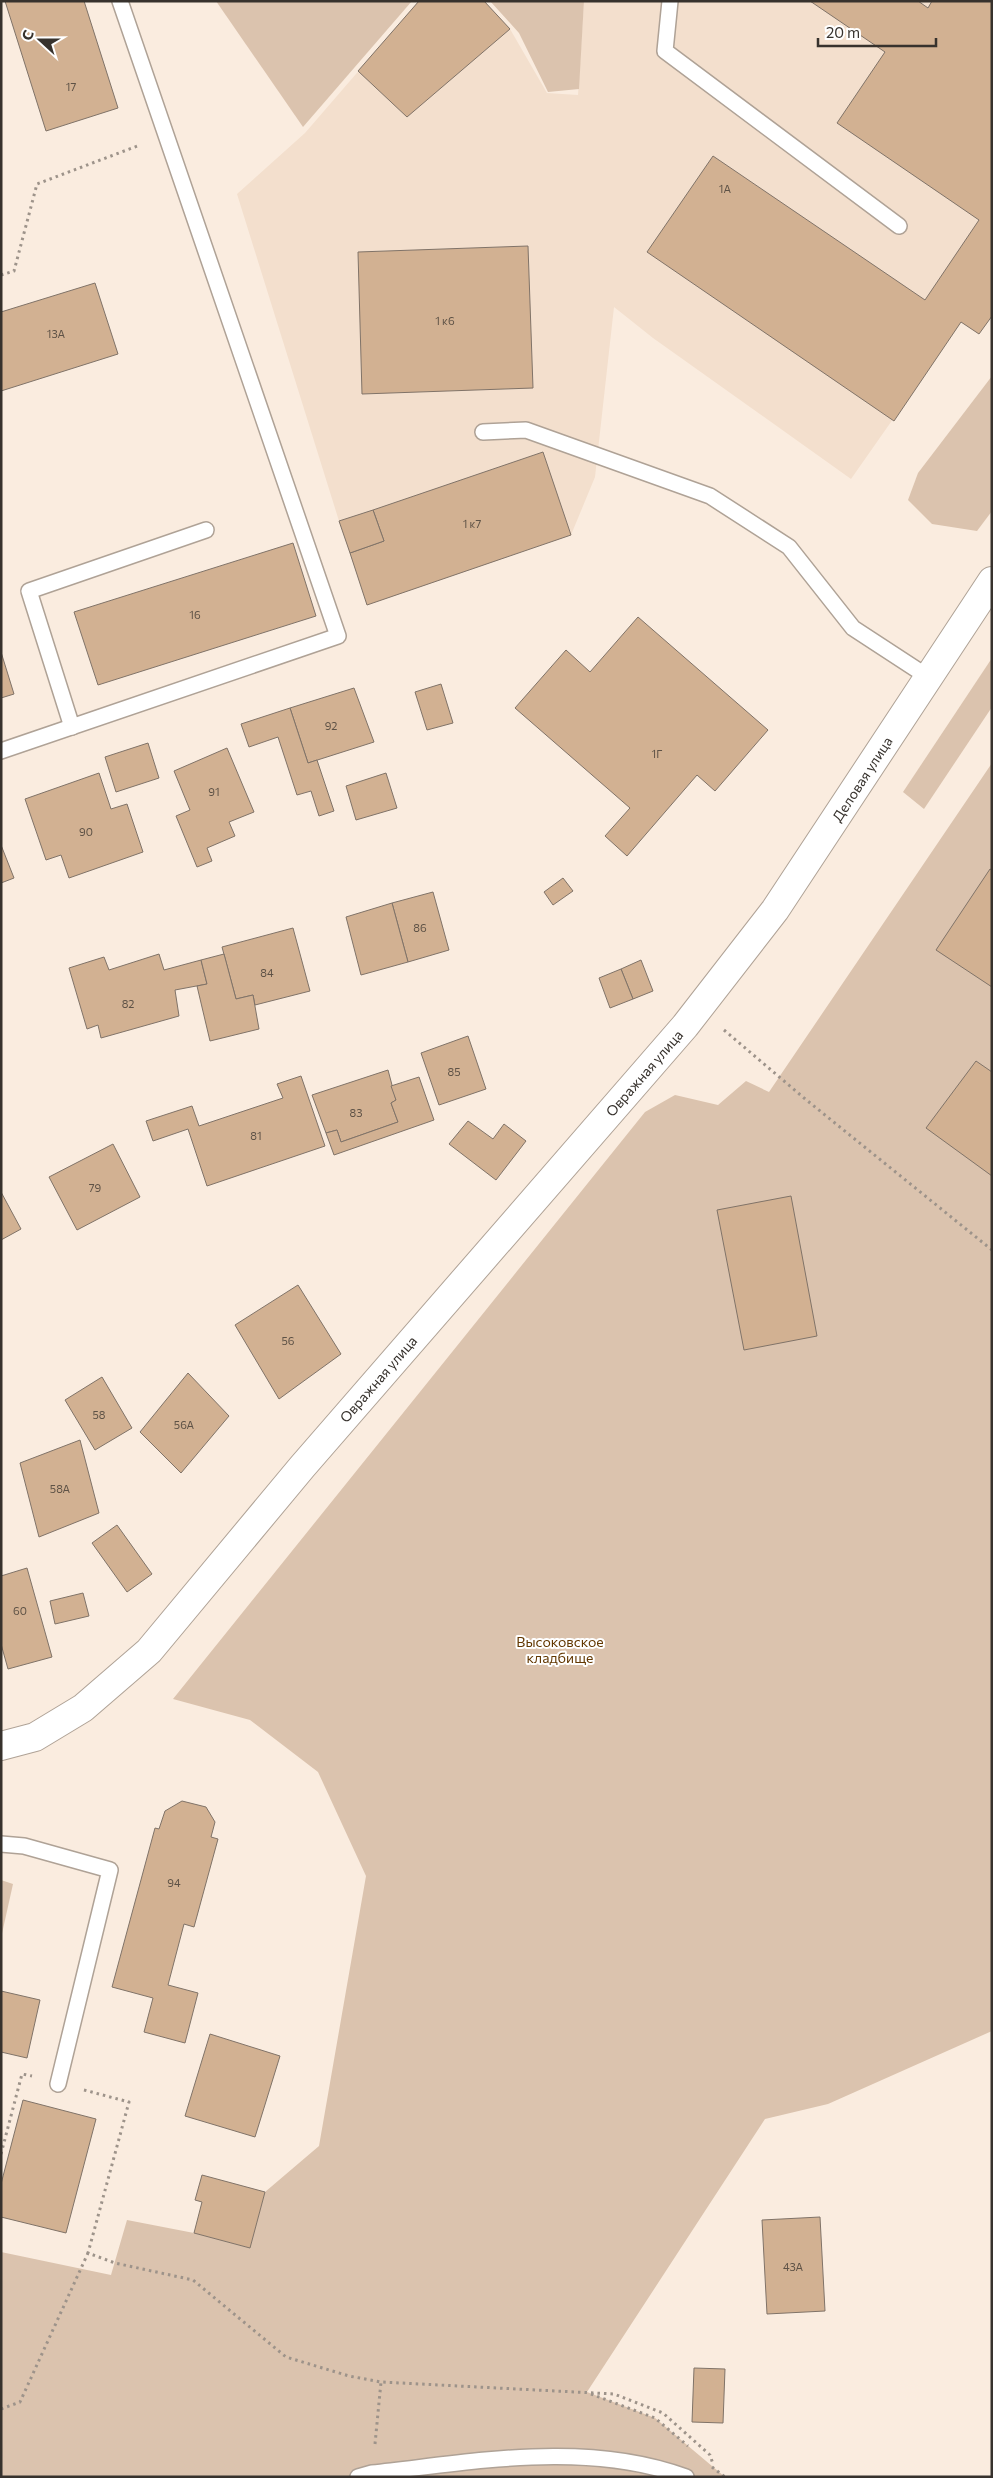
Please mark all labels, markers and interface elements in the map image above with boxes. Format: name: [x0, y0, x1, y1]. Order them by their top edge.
north arrow: [15, 15, 65, 65]
scale bar: [818, 15, 936, 47]
text: 20 m: [826, 23, 860, 41]
text: С: [18, 28, 37, 43]
house number: 17: [66, 80, 76, 93]
house number: 1А: [719, 182, 732, 195]
house number: 1 к6: [435, 314, 455, 327]
house number: 13А: [47, 327, 66, 340]
house number: 1 к7: [463, 517, 481, 530]
house number: 16: [189, 608, 201, 621]
house number: 92: [325, 719, 337, 732]
street label: Деловая улица: [828, 733, 896, 825]
house number: 1Г: [652, 747, 662, 760]
house number: 91: [208, 785, 220, 798]
house number: 90: [79, 825, 93, 838]
house number: 86: [413, 921, 427, 934]
house number: 84: [260, 966, 274, 979]
house number: 82: [122, 997, 134, 1010]
street label: Овражная улица: [602, 1026, 686, 1120]
house number: 85: [448, 1065, 461, 1078]
house number: 83: [350, 1106, 362, 1119]
house number: 81: [250, 1129, 262, 1142]
house number: 79: [89, 1181, 102, 1194]
street label: Овражная улица: [336, 1332, 420, 1426]
house number: 56: [282, 1334, 295, 1347]
house number: 58: [93, 1408, 106, 1421]
house number: 56А: [174, 1418, 195, 1431]
house number: 58А: [50, 1482, 71, 1495]
house number: 60: [13, 1604, 27, 1617]
park label: Высоковское кладбище: [516, 1633, 604, 1666]
house number: 94: [167, 1876, 181, 1889]
house number: 43А: [783, 2260, 804, 2273]

